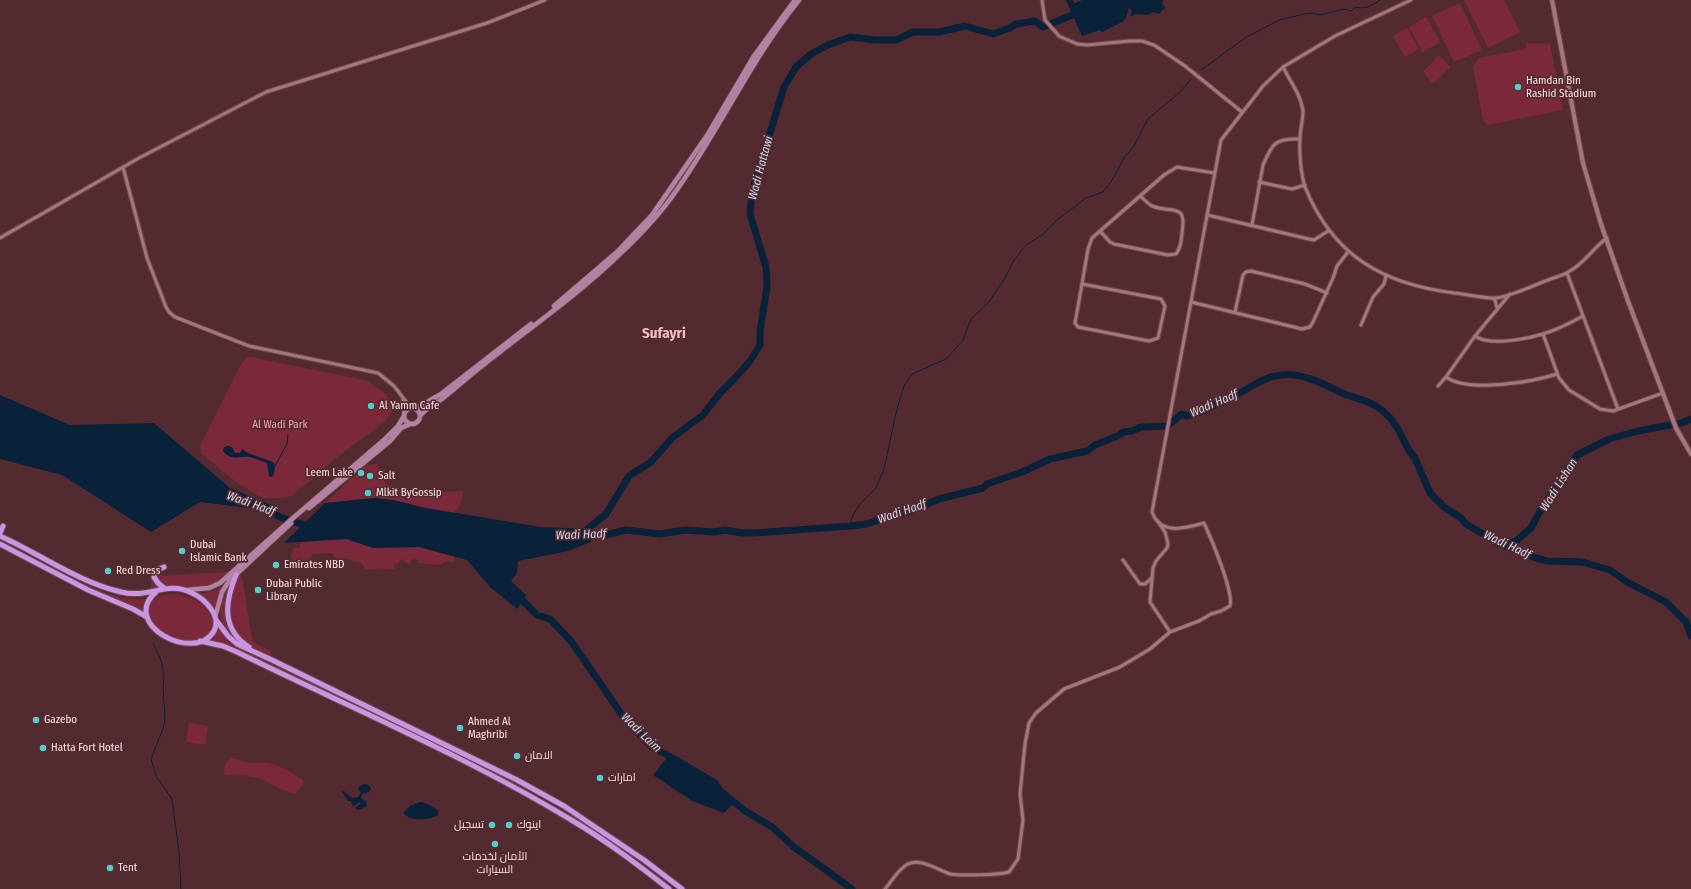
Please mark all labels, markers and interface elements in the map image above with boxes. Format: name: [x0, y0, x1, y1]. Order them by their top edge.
place label: Hamdan Bin Rashid Stadium: [1526, 74, 1596, 100]
marker: Hamdan Bin Rashid Stadium: [1513, 82, 1523, 92]
water label: Wadi Hattawi: [746, 135, 776, 201]
district label: Sufayri: [642, 325, 686, 343]
water label: Wadi Hadf: [1188, 387, 1240, 421]
place label: Al Yamm Cafe: [379, 399, 439, 413]
marker: Al Yamm Cafe: [366, 401, 376, 411]
park label: Al Wadi Park: [252, 418, 308, 432]
water label: Wadi Lishan: [1537, 456, 1581, 514]
place label: Leem Lake: [306, 466, 353, 480]
marker: Leem Lake: [356, 468, 366, 478]
place label: Salt: [378, 469, 395, 483]
marker: Salt: [365, 471, 375, 481]
place label: Mlkit ByGossip: [376, 486, 442, 500]
marker: Mlkit ByGossip: [363, 488, 373, 498]
water label: Wadi Hadf: [225, 489, 277, 519]
water label: Wadi Hadf: [876, 497, 928, 527]
water label: Wadi Hadf: [555, 527, 607, 543]
water label: Wadi Hadf: [1481, 528, 1533, 562]
place label: Dubai Islamic Bank: [190, 538, 247, 564]
marker: Dubai Islamic Bank: [177, 546, 187, 556]
place label: Emirates NBD: [284, 558, 344, 572]
marker: Emirates NBD: [271, 560, 281, 570]
place label: Red Dress: [116, 564, 160, 578]
marker: Red Dress: [103, 566, 113, 576]
place label: Dubai Public Library: [266, 577, 322, 603]
marker: Dubai Public Library: [253, 585, 263, 595]
water label: Wadi Laim: [618, 710, 664, 756]
place label: Gazebo: [44, 713, 77, 727]
marker: Gazebo: [31, 715, 41, 725]
place label: Ahmed Al Maghribi: [468, 715, 511, 741]
marker: Ahmed Al Maghribi: [455, 723, 465, 733]
place label: Hatta Fort Hotel: [51, 741, 123, 755]
marker: Hatta Fort Hotel: [38, 743, 48, 753]
place label: الامان: [525, 749, 553, 763]
marker: الامان: [512, 751, 522, 761]
place label: امارات: [608, 771, 636, 785]
marker: امارات: [595, 773, 605, 783]
place label: تسجيل: [454, 818, 484, 832]
place label: اينوك: [517, 818, 541, 832]
marker: تسجيل: [487, 820, 497, 830]
marker: اينوك: [504, 820, 514, 830]
marker: الأمان لخدمات السيارات: [490, 839, 500, 849]
place label: الأمان لخدمات السيارات: [463, 850, 527, 876]
place label: Tent: [118, 861, 137, 875]
marker: Tent: [105, 863, 115, 873]

